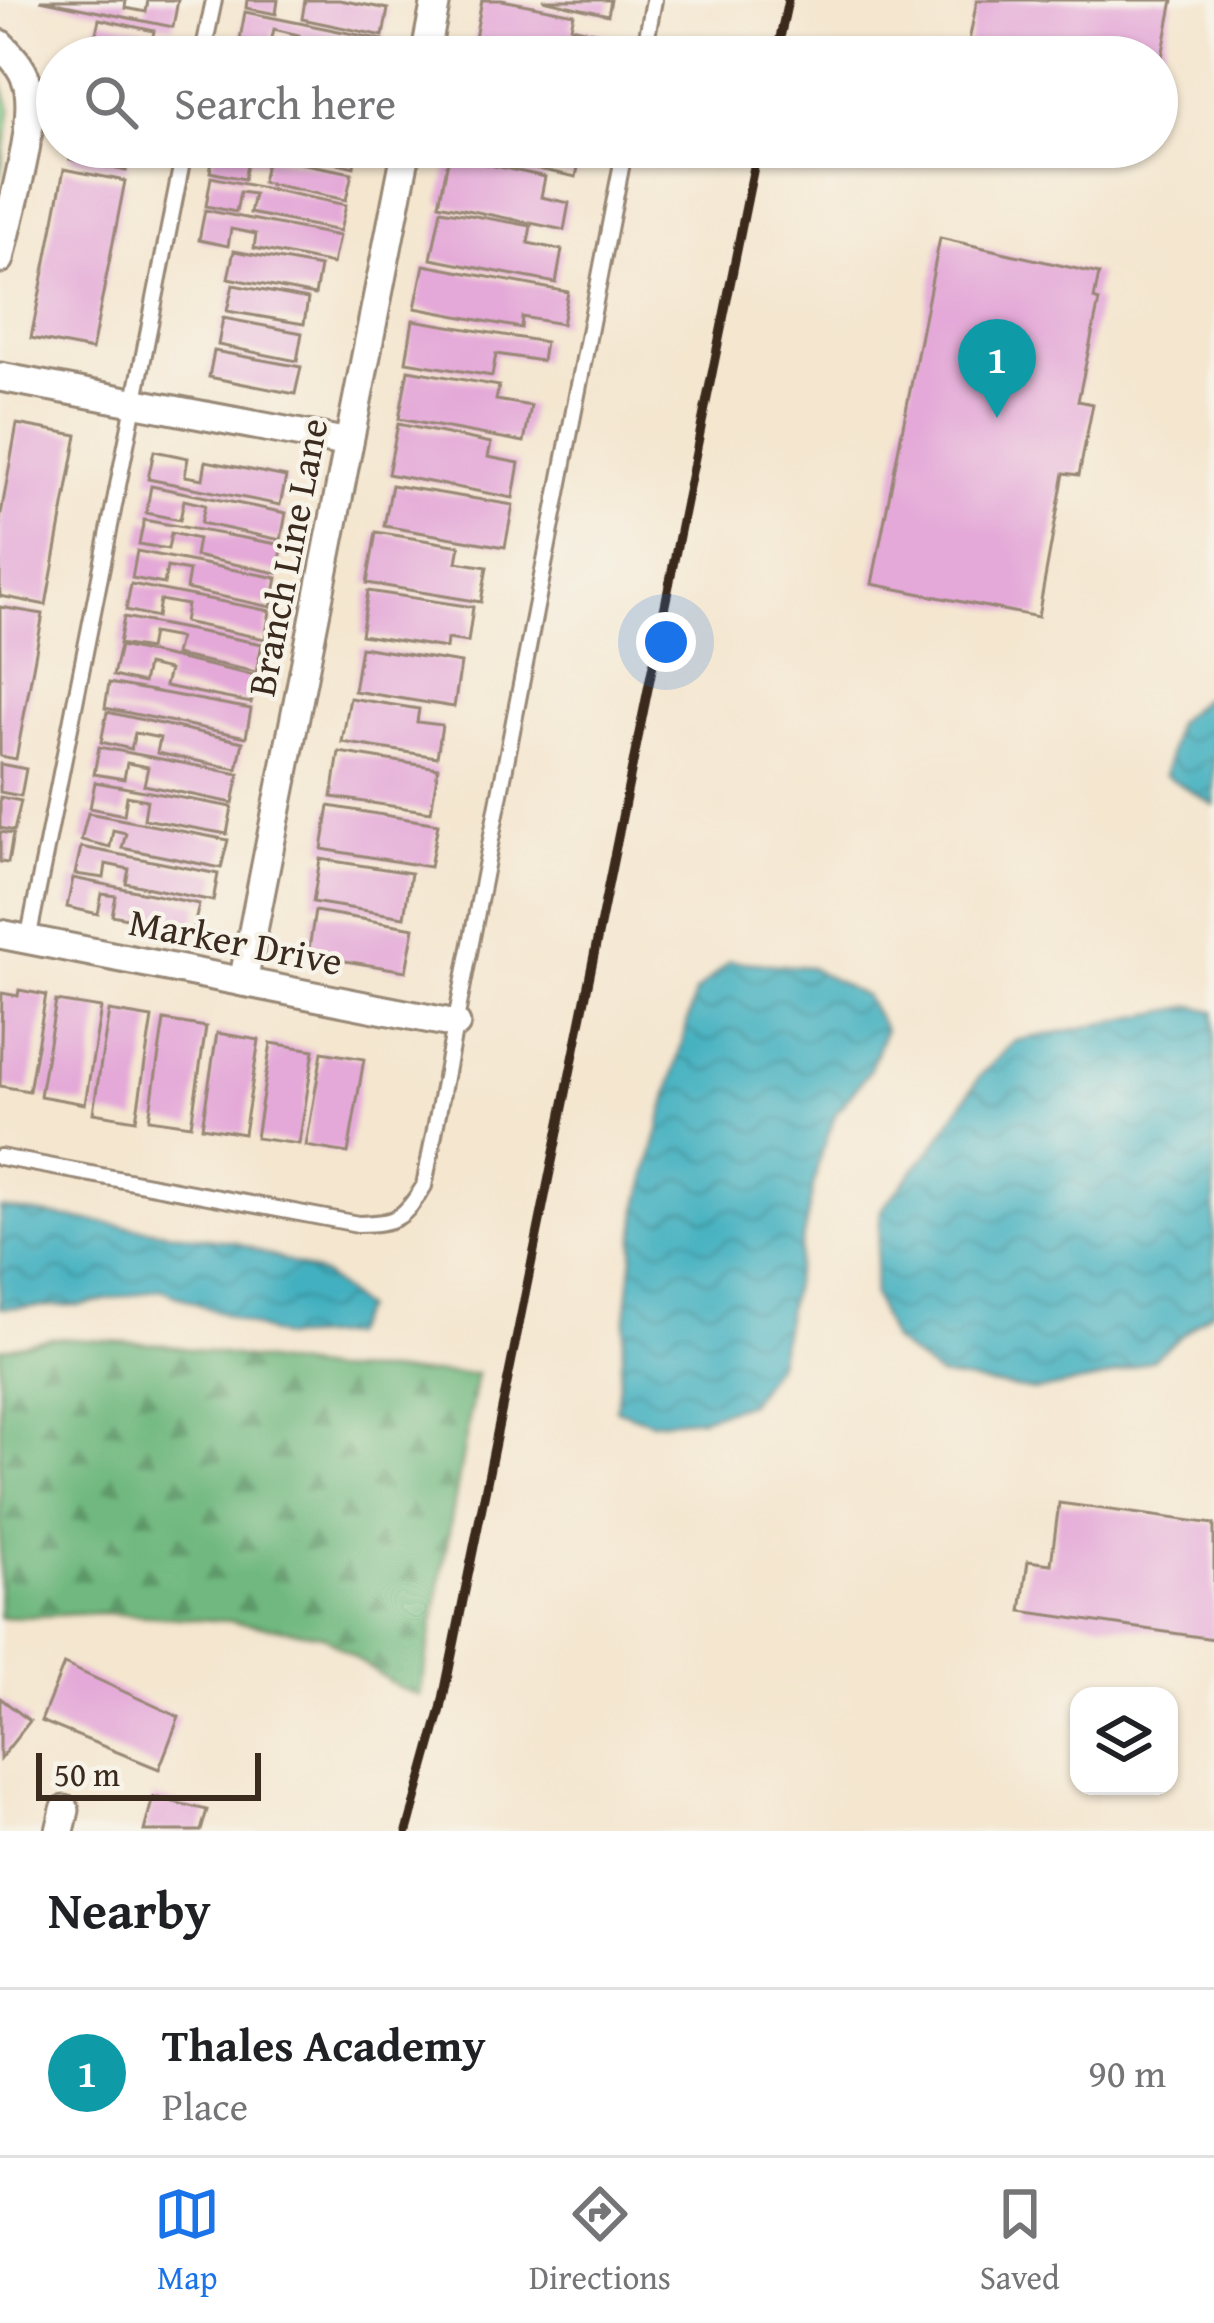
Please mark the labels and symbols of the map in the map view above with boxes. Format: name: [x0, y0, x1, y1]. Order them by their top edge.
pin: 1: [958, 319, 1036, 418]
street label: Branch Line Lane: [232, 413, 341, 701]
your location: [636, 612, 696, 672]
street label: Marker Drive: [125, 892, 348, 989]
scale bar: [36, 1747, 261, 1800]

